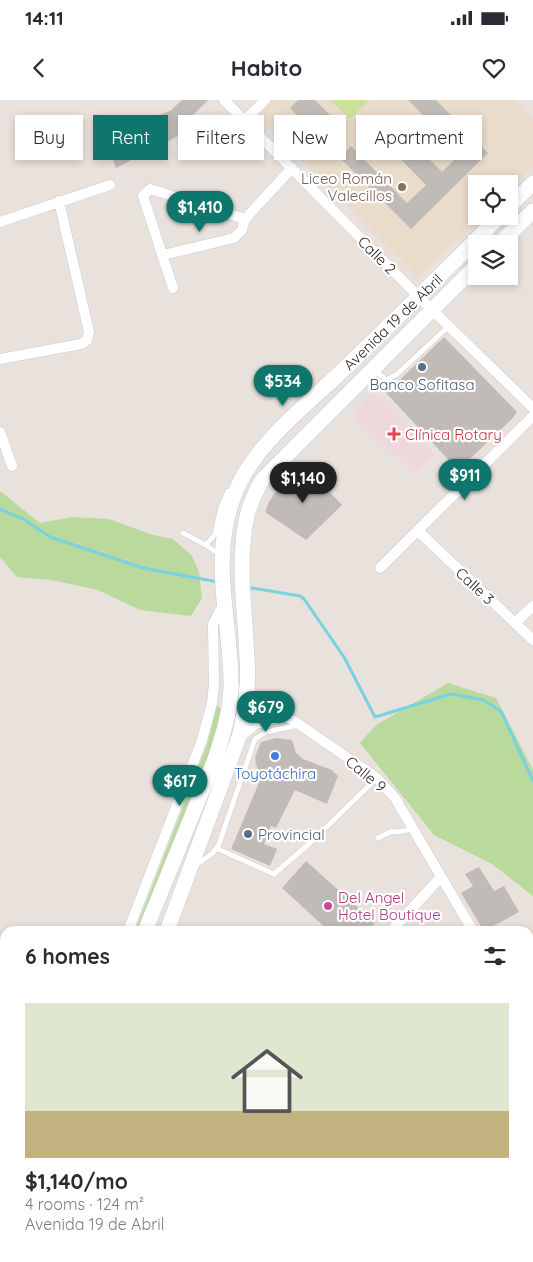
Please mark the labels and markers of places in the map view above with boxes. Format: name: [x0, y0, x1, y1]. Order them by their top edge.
place label: Liceo Román Valecillos: [301, 169, 392, 205]
marker: Liceo Román Valecillos: [396, 181, 408, 193]
pin: $1,410: [159, 190, 241, 233]
marker: Banco Sofitasa: [416, 361, 428, 373]
pin: $534: [253, 364, 313, 407]
place label: Banco Sofitasa: [370, 375, 474, 394]
place label: Clínica Rotary: [405, 425, 502, 444]
marker: Clínica Rotary: [387, 427, 401, 441]
pin: $911: [435, 458, 495, 501]
pin: $1,140: [262, 462, 344, 504]
pin: $679: [236, 690, 296, 733]
marker: Toyotáchira: [269, 750, 281, 762]
pin: $617: [150, 764, 210, 807]
place label: Toyotáchira: [234, 764, 316, 783]
place label: Provincial: [258, 825, 325, 844]
marker: Provincial: [242, 828, 254, 840]
place label: Del Angel Hotel Boutique: [338, 888, 441, 924]
marker: Del Angel Hotel Boutique: [322, 900, 334, 912]

